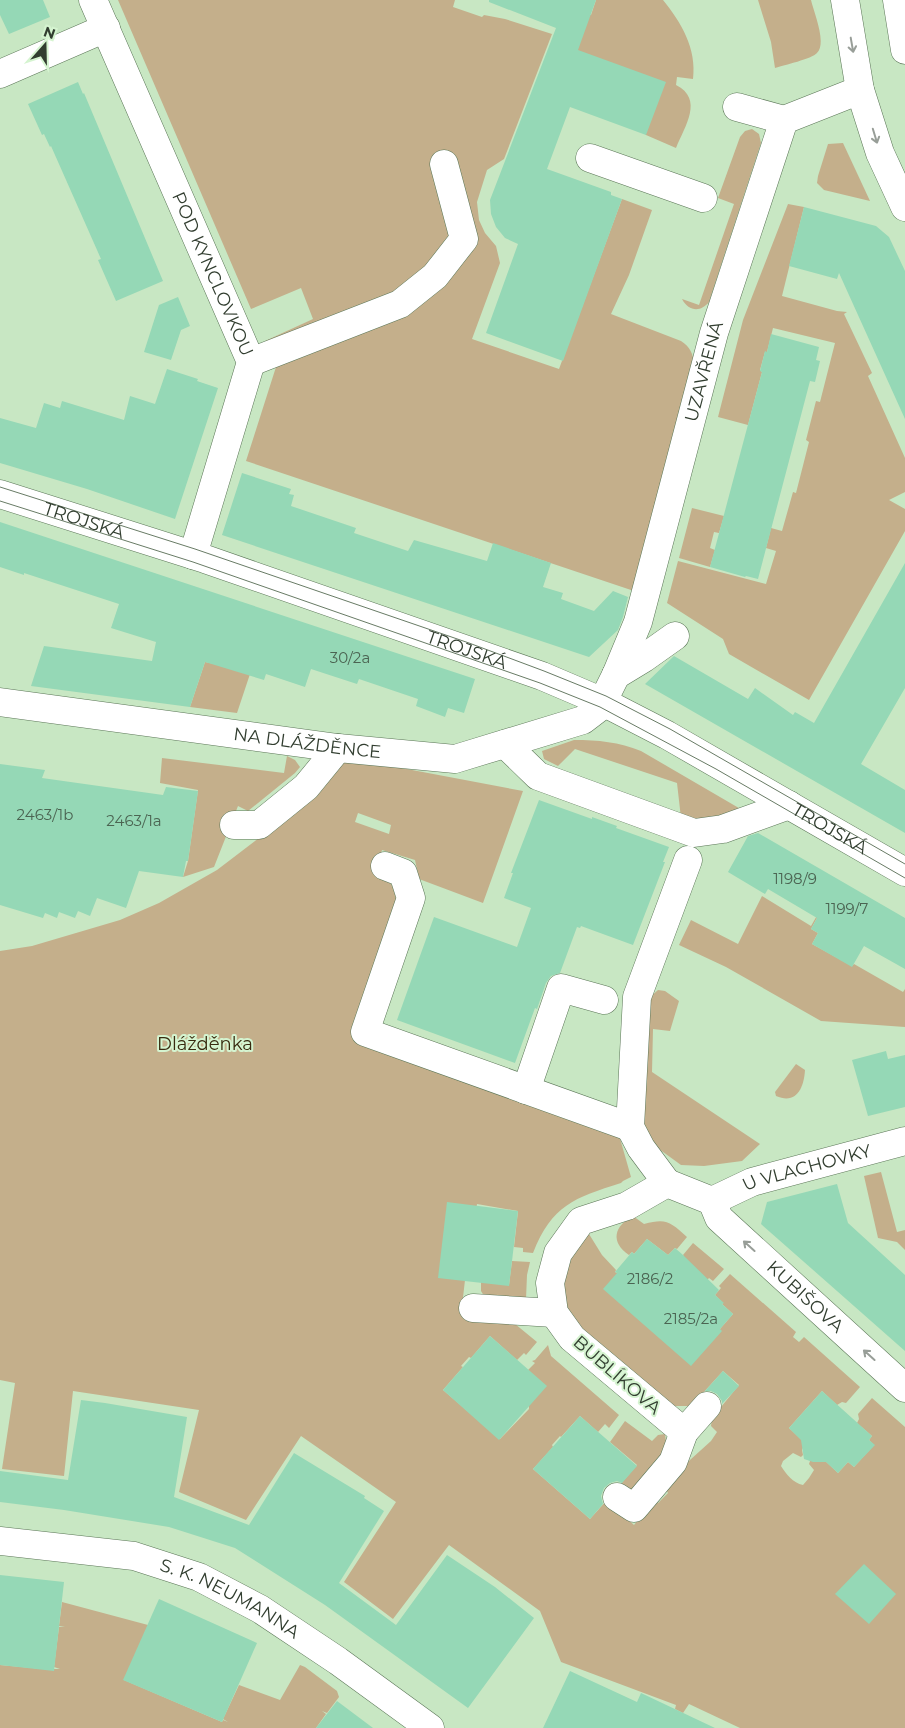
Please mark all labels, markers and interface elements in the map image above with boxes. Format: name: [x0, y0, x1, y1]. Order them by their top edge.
north arrow: [20, 20, 70, 70]
text: N: [41, 22, 58, 43]
one-way arrow: [848, 37, 858, 53]
one-way arrow: [870, 128, 880, 144]
street label: POD KYNCLOVKOU: [167, 189, 258, 360]
street label: UZAVŘENÁ: [680, 318, 728, 424]
street label: TROJSKÁ: [41, 497, 127, 544]
street label: TROJSKÁ: [424, 626, 510, 674]
house number: 30/2a: [330, 648, 370, 667]
street label: NA DLÁŽDĚNCE: [232, 723, 382, 763]
street label: TROJSKÁ: [788, 798, 872, 859]
house number: 2463/1b: [17, 805, 73, 824]
house number: 2463/1a: [106, 811, 162, 830]
house number: 1198/9: [773, 869, 817, 888]
house number: 1199/7: [826, 899, 869, 918]
park label: Dlážděnka: [157, 1033, 253, 1055]
street label: U VLACHOVKY: [739, 1139, 874, 1196]
one-way arrow: [743, 1240, 756, 1252]
street label: KUBIŠOVA: [762, 1256, 848, 1337]
house number: 2186/2: [627, 1269, 673, 1288]
house number: 2185/2a: [664, 1309, 718, 1328]
street label: BUBLÍKOVA: [569, 1331, 665, 1419]
one-way arrow: [863, 1349, 875, 1361]
street label: S. K. NEUMANNA: [157, 1554, 304, 1643]

